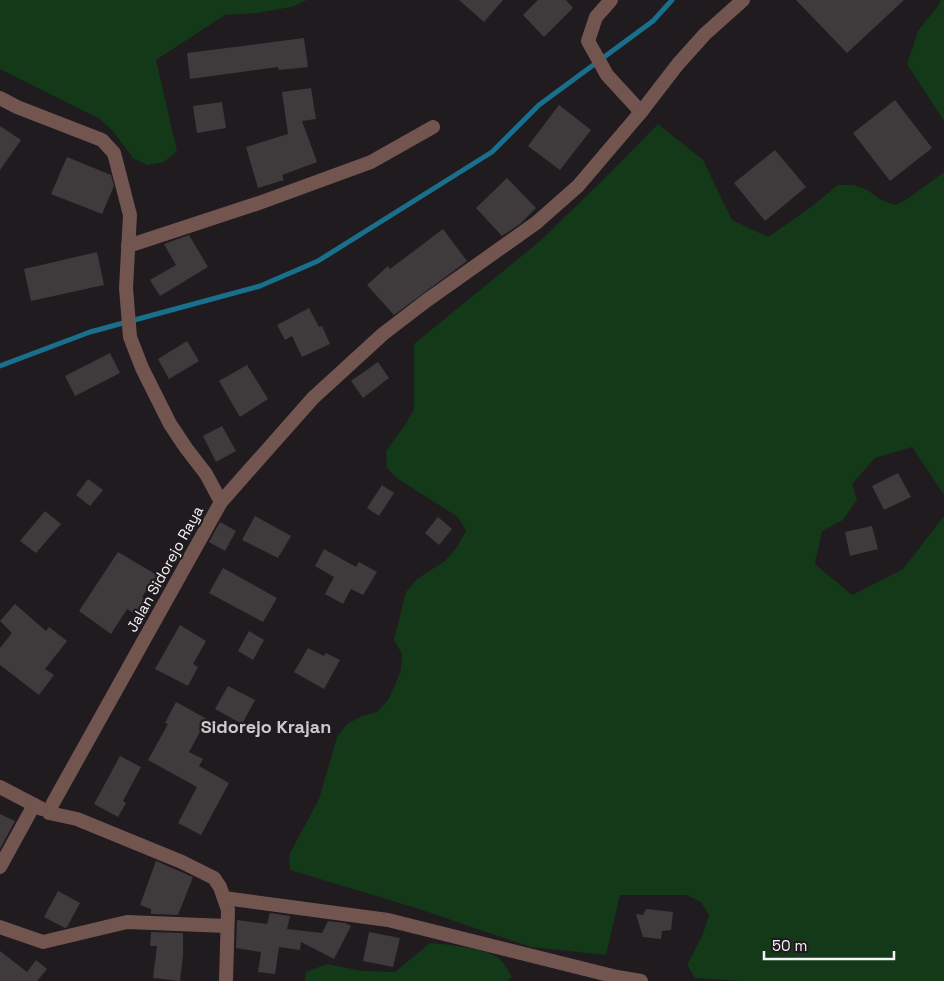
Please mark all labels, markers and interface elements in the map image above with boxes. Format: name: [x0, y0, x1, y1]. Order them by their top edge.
street label: Jalan Sidorejo Raya: [122, 502, 207, 635]
district label: Sidorejo Krajan: [201, 715, 331, 738]
scale bar: [764, 928, 894, 960]
text: 50 m: [772, 936, 807, 955]

